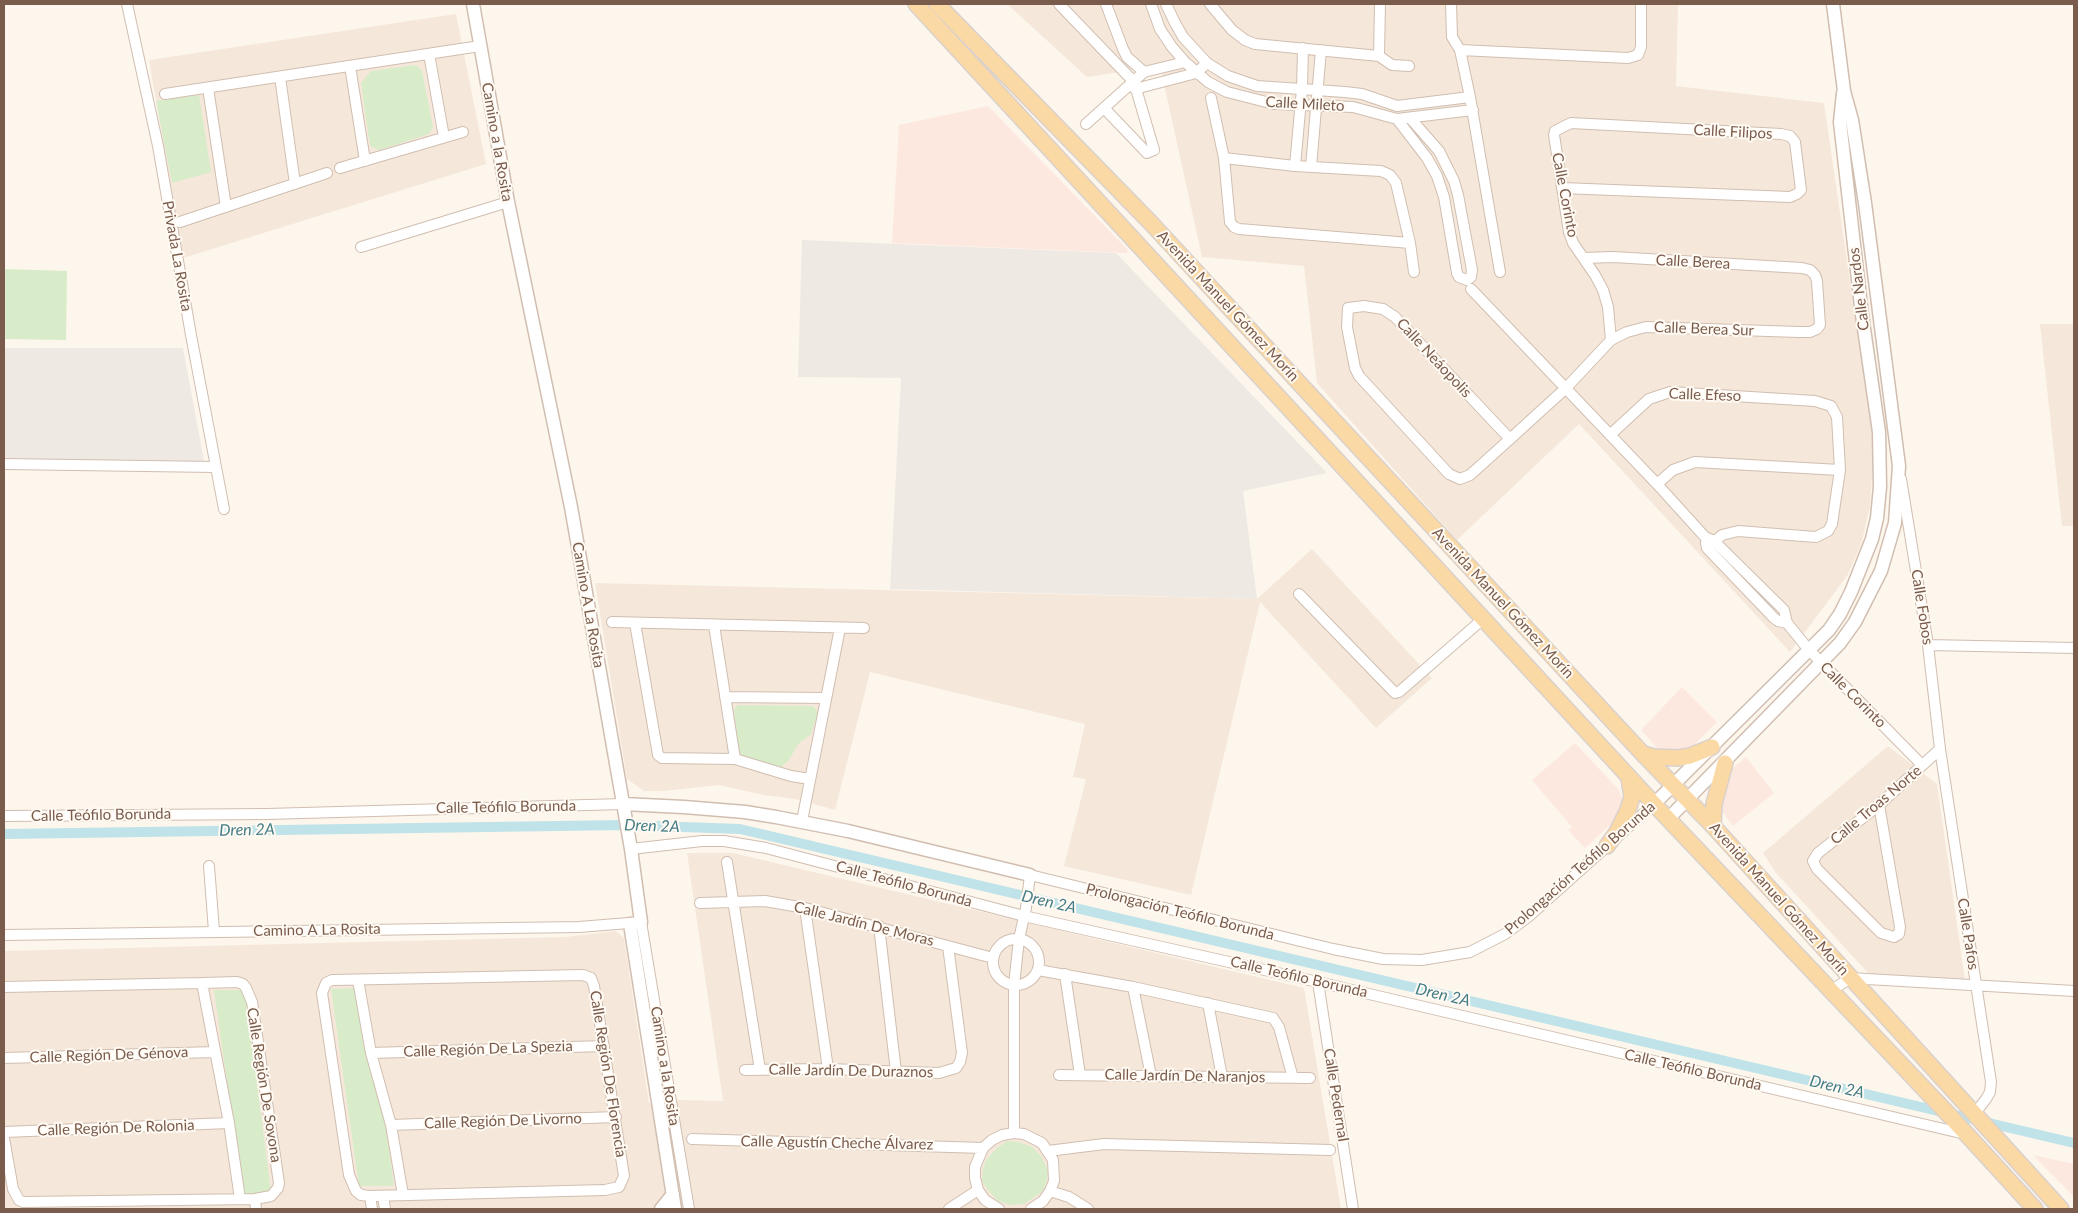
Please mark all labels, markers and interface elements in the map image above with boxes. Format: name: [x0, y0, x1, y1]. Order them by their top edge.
street label: Camino a la Rosita: [478, 81, 516, 203]
street label: Calle Mileto: [1265, 93, 1345, 115]
street label: Calle Filipos: [1693, 121, 1773, 143]
street label: Calle Corinto: [1548, 151, 1582, 239]
street label: Privada La Rosita: [158, 199, 196, 313]
street label: Avenida Manuel Gómez Morín: [1153, 227, 1303, 385]
street label: Calle Nardos: [1845, 246, 1873, 332]
street label: Calle Berea: [1655, 251, 1731, 273]
street label: Calle Neáopolis: [1393, 315, 1475, 401]
street label: Calle Berea Sur: [1654, 318, 1754, 340]
street label: Calle Efeso: [1668, 385, 1742, 405]
street label: Avenida Manuel Gómez Morín: [1428, 524, 1578, 682]
street label: Camino A La Rosita: [568, 541, 608, 669]
street label: Calle Fobos: [1907, 568, 1937, 646]
street label: Calle Corinto: [1816, 658, 1890, 732]
street label: Calle Troas Norte: [1827, 762, 1925, 848]
street label: Calle Teófilo Borunda: [436, 797, 576, 817]
street label: Prolongación Teófilo Borunda: [1501, 798, 1659, 938]
street label: Calle Teófilo Borunda: [31, 805, 171, 825]
water label: Dren 2A: [624, 815, 680, 837]
street label: Avenida Manuel Gómez Morín: [1705, 819, 1853, 979]
water label: Dren 2A: [219, 820, 275, 840]
street label: Calle Teófilo Borunda: [834, 857, 974, 911]
street label: Prolongación Teófilo Borunda: [1084, 880, 1276, 944]
water label: Dren 2A: [1020, 886, 1078, 918]
street label: Calle Pafos: [1953, 897, 1983, 971]
street label: Calle Jardín De Moras: [792, 898, 936, 950]
street label: Camino A La Rosita: [253, 920, 381, 940]
street label: Calle Teófilo Borunda: [1229, 952, 1369, 1002]
water label: Dren 2A: [1414, 979, 1472, 1011]
street label: Calle Región De Florencia: [586, 989, 630, 1159]
street label: Camino a la Rosita: [647, 1005, 683, 1127]
street label: Calle Región De Sovona: [243, 1006, 285, 1164]
street label: Calle Región De La Spezia: [403, 1037, 573, 1061]
street label: Calle Región De Génova: [29, 1043, 189, 1067]
street label: Calle Teófilo Borunda: [1623, 1045, 1763, 1095]
street label: Calle Pedernal: [1320, 1047, 1352, 1143]
street label: Calle Jardín De Duraznos: [768, 1061, 934, 1081]
street label: Calle Jardín De Naranjos: [1105, 1066, 1265, 1086]
water label: Dren 2A: [1808, 1071, 1866, 1103]
street label: Calle Región De Livorno: [424, 1109, 582, 1133]
street label: Calle Región De Rolonia: [37, 1116, 195, 1140]
street label: Calle Agustín Cheche Álvarez: [741, 1132, 933, 1154]

